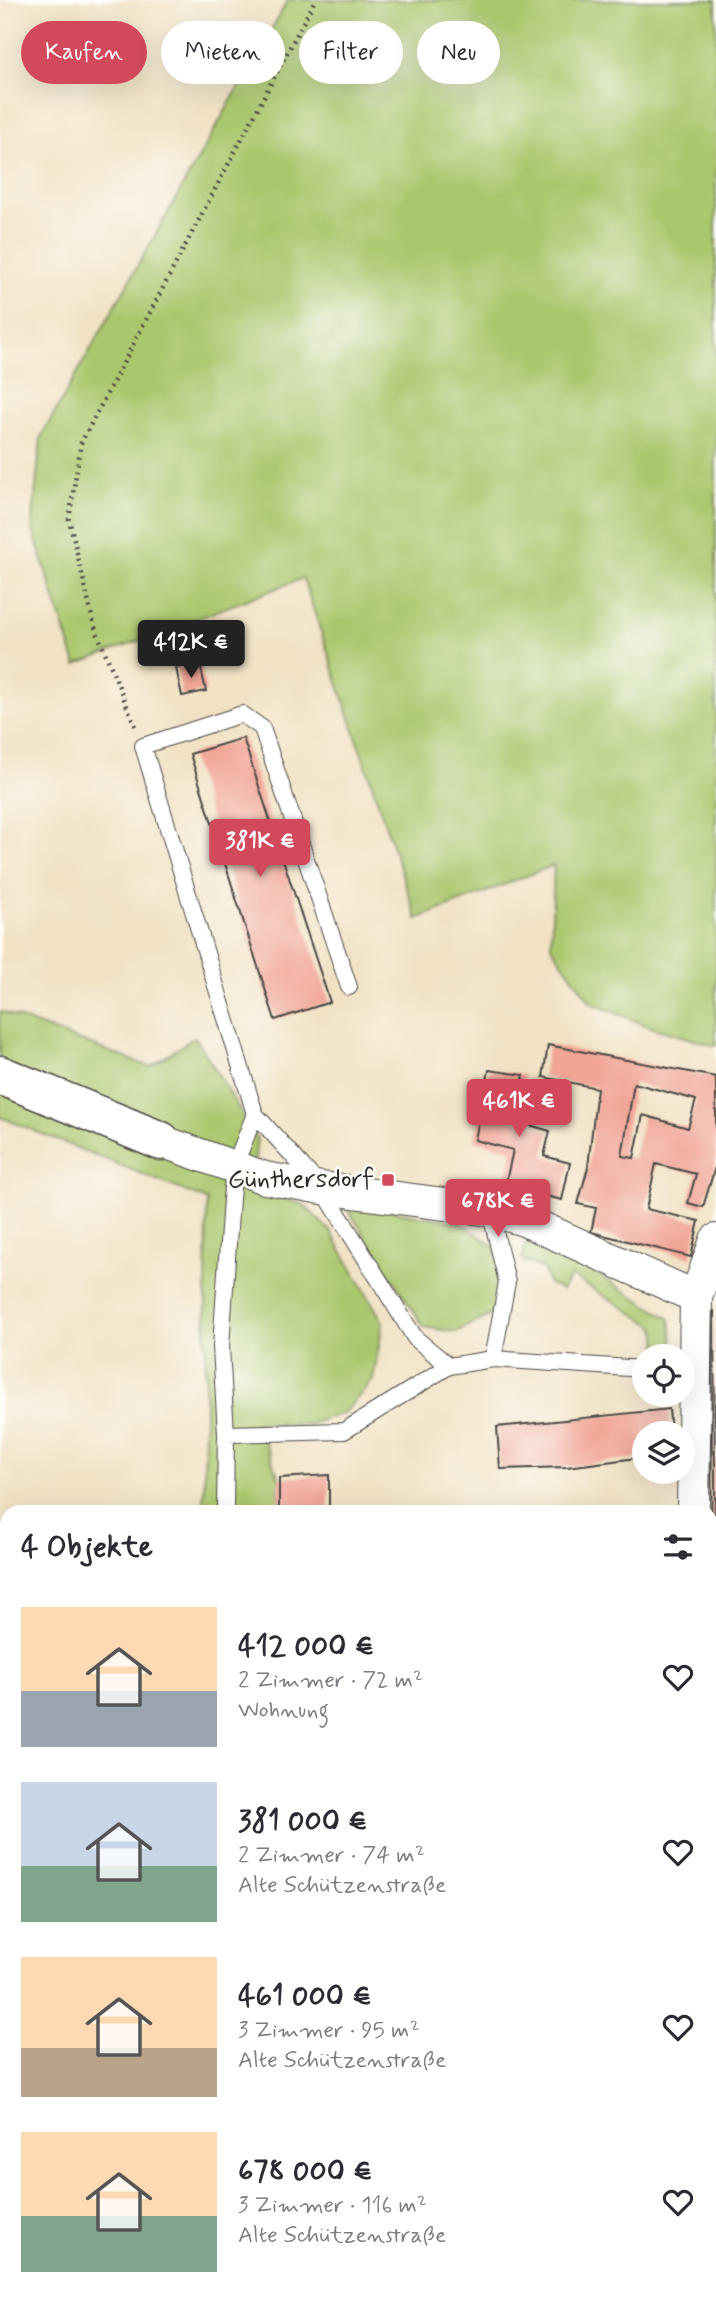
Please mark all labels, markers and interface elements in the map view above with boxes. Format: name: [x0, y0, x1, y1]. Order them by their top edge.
chip: Kaufen: [21, 21, 147, 84]
chip: Mieten: [161, 21, 285, 84]
chip: Filter: [299, 21, 403, 84]
chip: Neu: [417, 21, 500, 84]
pin: 412K €: [134, 620, 248, 680]
text: 412K €: [154, 628, 228, 658]
pin: 381K €: [203, 820, 317, 879]
text: 381K €: [225, 827, 295, 857]
pin: 461K €: [462, 1080, 576, 1139]
text: 461K €: [483, 1087, 555, 1117]
place label: Günthersdorf: [228, 1163, 374, 1197]
marker: Günthersdorf: [380, 1172, 396, 1188]
pin: 678K €: [441, 1180, 555, 1239]
text: 678K €: [461, 1187, 535, 1217]
map controls: [632, 1344, 695, 1484]
button: locate: [632, 1344, 695, 1407]
button: layers: [632, 1421, 695, 1484]
text: 4 Objekte: [21, 1528, 153, 1567]
icon: filters: [659, 1528, 697, 1566]
text: 412 000 €: [238, 1627, 374, 1666]
icon: home: [77, 1635, 161, 1719]
icon: heart: [659, 1658, 697, 1696]
text: 2 Zimmer · 72 m²: [238, 1666, 423, 1696]
text: Wohnung: [238, 1696, 329, 1726]
text: 381 000 €: [238, 1802, 368, 1841]
icon: home: [77, 1810, 161, 1894]
icon: heart: [659, 1833, 697, 1871]
text: 2 Zimmer · 74 m²: [238, 1841, 425, 1871]
text: Alte Schützenstraße: [238, 1871, 446, 1901]
text: 461 000 €: [238, 1977, 372, 2016]
icon: home: [77, 1985, 161, 2069]
icon: heart: [659, 2008, 697, 2046]
text: 3 Zimmer · 95 m²: [238, 2016, 420, 2046]
text: Alte Schützenstraße: [238, 2046, 446, 2076]
text: 678 000 €: [238, 2152, 373, 2191]
icon: home: [77, 2160, 161, 2244]
icon: heart: [659, 2183, 697, 2221]
text: 3 Zimmer · 116 m²: [238, 2191, 427, 2221]
text: Alte Schützenstraße: [238, 2221, 446, 2251]

